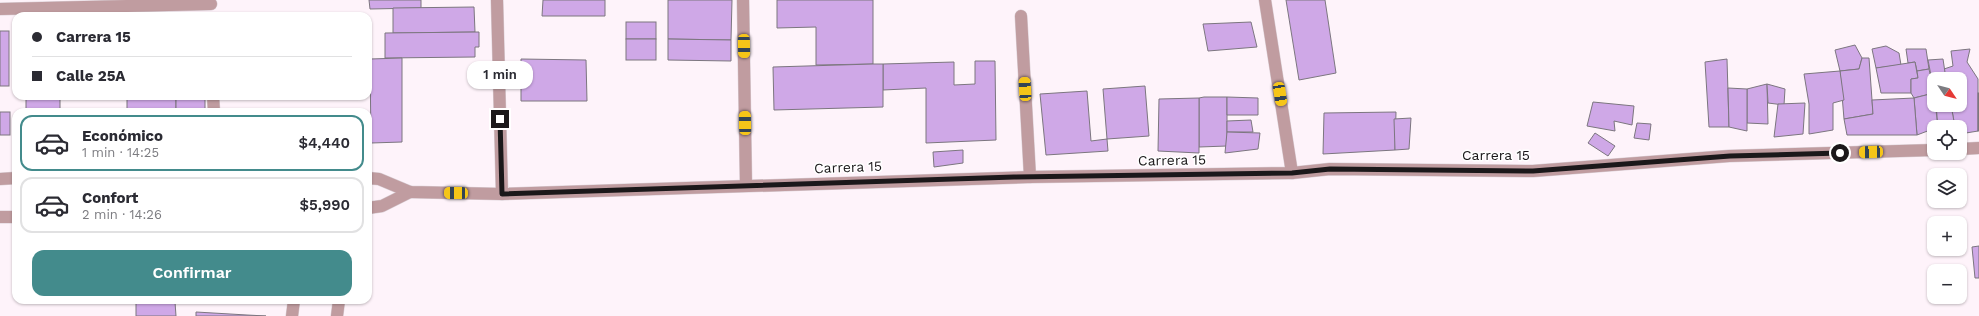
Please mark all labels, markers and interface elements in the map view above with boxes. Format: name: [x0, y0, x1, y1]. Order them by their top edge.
text: Carrera 15: [56, 28, 131, 46]
car: [738, 34, 750, 58]
callout: 1 min: [467, 61, 533, 89]
text: Calle 25A: [56, 67, 126, 85]
text: 1 min: [483, 67, 517, 82]
north arrow: [1927, 72, 1967, 112]
map controls: [1927, 72, 1967, 304]
car: [1018, 77, 1032, 101]
car: [1272, 81, 1288, 107]
route end: [491, 110, 509, 128]
car: [739, 111, 751, 135]
button: locate: [1927, 120, 1967, 160]
icon: car: [34, 125, 70, 161]
text: Económico: [82, 127, 163, 145]
text: $4,440: [298, 134, 350, 152]
route start: [1831, 144, 1849, 162]
text: 1 min · 14:25: [82, 145, 159, 160]
car: [1859, 146, 1883, 158]
street label: Carrera 15: [1462, 147, 1530, 163]
street label: Carrera 15: [1138, 151, 1206, 169]
street label: Carrera 15: [814, 158, 882, 176]
button: layers: [1927, 168, 1967, 208]
icon: car: [34, 187, 70, 223]
car: [444, 187, 468, 199]
text: Confort: [82, 189, 138, 207]
text: $5,990: [299, 196, 350, 214]
text: 2 min · 14:26: [82, 207, 162, 222]
button: +: [1927, 216, 1967, 256]
button: Confirmar: [32, 250, 352, 296]
button: −: [1927, 264, 1967, 304]

